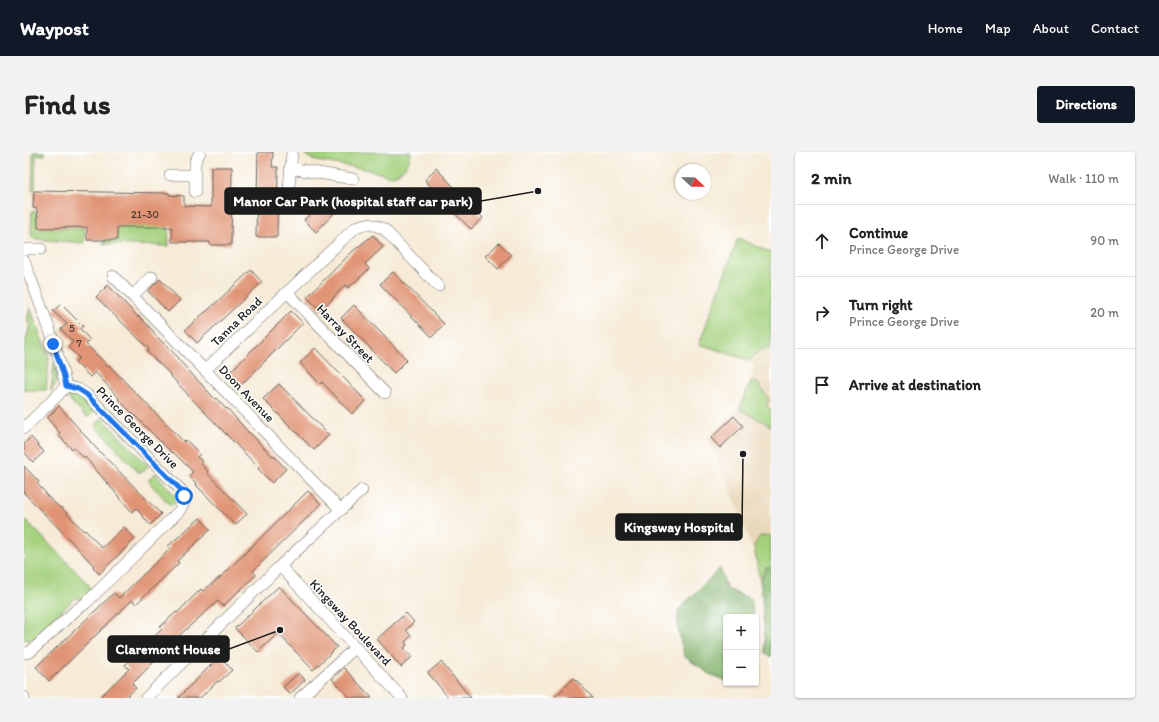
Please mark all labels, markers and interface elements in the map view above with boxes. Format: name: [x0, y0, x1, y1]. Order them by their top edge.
text: Waypost: [20, 17, 89, 40]
text: Home: [928, 20, 963, 37]
text: Map: [985, 20, 1011, 37]
text: About: [1033, 20, 1069, 37]
text: Contact: [1091, 20, 1139, 37]
button: Directions: [1037, 86, 1135, 123]
text: Find us: [24, 87, 111, 121]
north arrow: [675, 164, 711, 200]
text: 2 min: [811, 168, 851, 188]
text: Walk · 110 m: [1048, 171, 1119, 186]
callout: Manor Car Park (hospital staff car park): [225, 188, 481, 214]
text: Manor Car Park (hospital staff car park): [233, 193, 473, 210]
house number: 21-30: [131, 208, 159, 221]
text: Continue: [849, 224, 908, 242]
icon: ahead: [811, 230, 833, 252]
text: 90 m: [1090, 233, 1119, 248]
text: Prince George Drive: [849, 242, 959, 257]
street label: Tanna Road: [208, 293, 265, 349]
text: Turn right: [849, 296, 913, 314]
street label: Harray Street: [314, 301, 377, 366]
icon: right: [811, 302, 833, 324]
text: 20 m: [1090, 305, 1119, 320]
text: Prince George Drive: [849, 314, 959, 329]
house number: 5: [69, 322, 75, 335]
route end: [44, 335, 62, 353]
house number: 7: [76, 337, 82, 350]
street label: Doon Avenue: [216, 362, 278, 425]
icon: arrive: [811, 374, 833, 396]
text: Arrive at destination: [849, 376, 981, 394]
street label: Prince George Drive: [93, 383, 182, 472]
route start: [175, 487, 193, 505]
callout: Kingsway Hospital: [616, 514, 742, 540]
text: Kingsway Hospital: [624, 519, 735, 536]
street label: Kingsway Boulevard: [307, 576, 394, 669]
map controls: [723, 614, 759, 686]
button: +: [723, 614, 759, 650]
callout: Claremont House: [108, 636, 229, 662]
text: Claremont House: [116, 641, 221, 658]
button: −: [723, 650, 759, 686]

